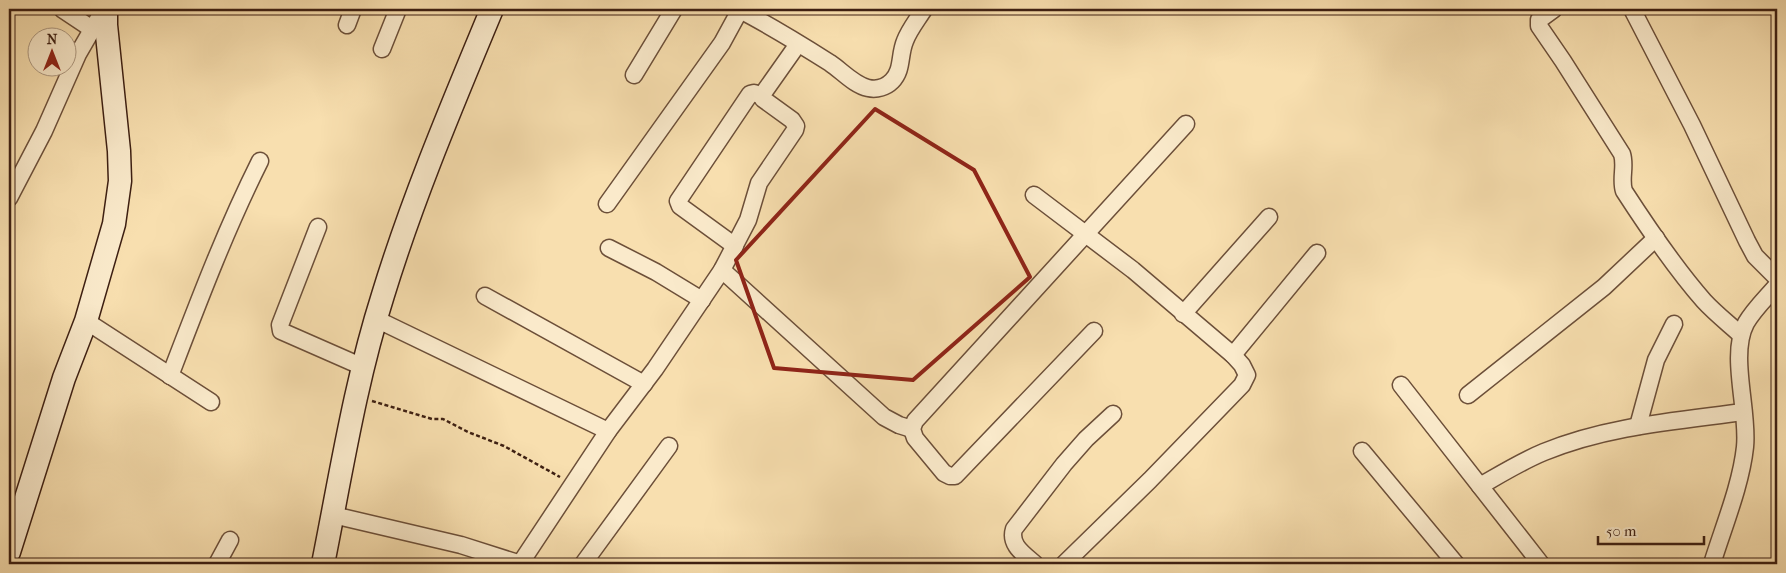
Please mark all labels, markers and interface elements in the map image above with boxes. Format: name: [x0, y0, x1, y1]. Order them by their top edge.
north arrow: [28, 28, 78, 78]
text: N: [47, 31, 58, 48]
scale bar: [1598, 513, 1705, 545]
text: 50 m: [1606, 522, 1637, 540]

